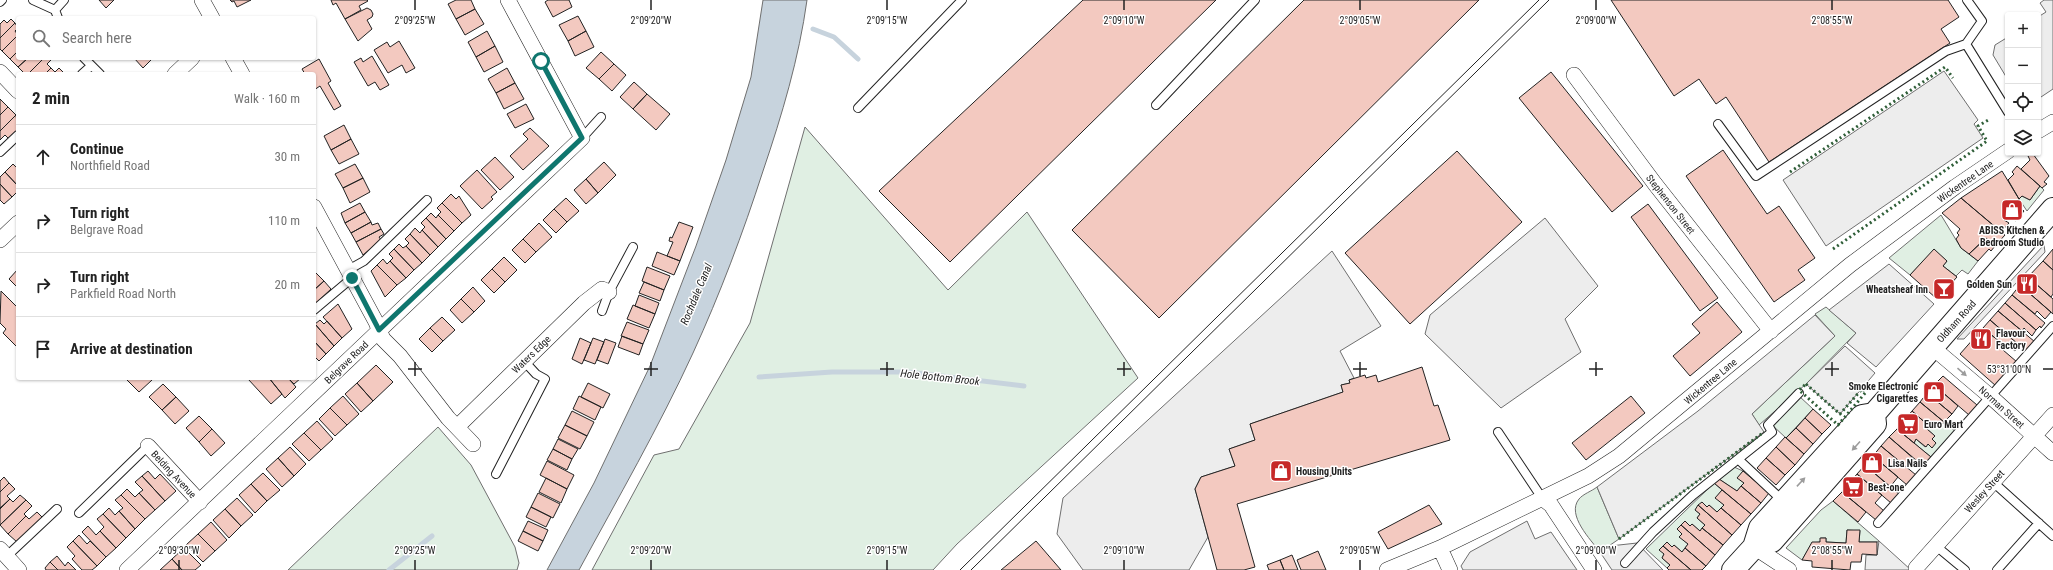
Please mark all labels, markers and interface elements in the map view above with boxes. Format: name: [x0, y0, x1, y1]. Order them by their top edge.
map controls: [2005, 12, 2041, 156]
button: +: [2005, 12, 2041, 48]
text: 2°09'25"W: [395, 15, 436, 26]
text: 2°09'20"W: [631, 15, 672, 26]
text: 2°09'15"W: [867, 15, 908, 26]
text: 2°09'10"W: [1104, 15, 1145, 26]
text: 2°09'05"W: [1340, 15, 1381, 26]
text: 2°09'00"W: [1576, 15, 1617, 26]
text: 2°08'55"W: [1812, 15, 1853, 26]
search box: [16, 16, 316, 60]
icon: search: [30, 27, 52, 49]
text: Search here: [62, 29, 132, 47]
button: −: [2005, 48, 2041, 84]
route start: [532, 52, 550, 70]
button: locate: [2005, 84, 2041, 120]
text: 2 min: [32, 88, 70, 108]
text: Walk · 160 m: [234, 91, 300, 106]
button: layers: [2005, 120, 2041, 156]
text: Continue: [70, 140, 124, 158]
icon: ahead: [32, 146, 54, 168]
text: 30 m: [274, 149, 300, 164]
text: Northfield Road: [70, 158, 150, 173]
street label: Wickentree Lane: [1935, 158, 1995, 205]
street label: Stephenson Street: [1644, 172, 1697, 236]
shop icon: ABISS Kitchen & Bedroom Studio: [1999, 197, 2025, 223]
text: Turn right: [70, 204, 129, 222]
icon: right: [32, 210, 54, 232]
text: 110 m: [268, 213, 300, 228]
text: Belgrave Road: [70, 222, 143, 237]
place label: ABISS Kitchen & Bedroom Studio: [1979, 225, 2045, 248]
water label: Rochdale Canal: [678, 261, 715, 327]
text: Turn right: [70, 268, 129, 286]
route end: [343, 269, 361, 287]
restaurant icon: Golden Sun: [2014, 271, 2040, 297]
icon: right: [32, 274, 54, 296]
bar icon: Wheatsheaf Inn: [1931, 276, 1957, 302]
text: 20 m: [274, 277, 300, 292]
place label: Golden Sun: [1966, 279, 2012, 290]
place label: Wheatsheaf Inn: [1866, 284, 1928, 295]
text: Parkfield Road North: [70, 286, 176, 301]
street label: Oldham Road: [1935, 298, 1978, 345]
restaurant icon: Flavour Factory: [1968, 326, 1994, 352]
place label: Flavour Factory: [1996, 328, 2026, 351]
street label: Waters Edge: [510, 333, 553, 375]
icon: arrive: [32, 338, 54, 360]
street label: Belgrave Road: [322, 339, 370, 386]
text: Arrive at destination: [70, 340, 193, 358]
street label: Wickentree Lane: [1682, 356, 1739, 407]
text: 53°31'00"N: [1987, 364, 2031, 375]
water label: Hole Bottom Brook: [900, 367, 980, 388]
one-way arrow: [1957, 367, 1967, 377]
shop icon: Smoke Electronic Cigarettes: [1921, 379, 1947, 405]
place label: Smoke Electronic Cigarettes: [1848, 381, 1918, 404]
street label: Norman Street: [1977, 384, 2027, 431]
supermarket icon: Euro Mart: [1895, 411, 1921, 437]
place label: Euro Mart: [1924, 419, 1963, 430]
one-way arrow: [1852, 441, 1861, 451]
street label: Belding Avenue: [149, 448, 199, 500]
shop icon: Lisa Nails: [1859, 450, 1885, 476]
shop icon: Housing Units: [1268, 458, 1294, 484]
place label: Lisa Nails: [1888, 458, 1928, 469]
place label: Housing Units: [1296, 466, 1353, 477]
street label: Wesley Street: [1962, 468, 2006, 515]
supermarket icon: Best-one: [1840, 474, 1866, 500]
one-way arrow: [1796, 477, 1805, 487]
place label: Best-one: [1868, 482, 1905, 493]
text: 2°09'30"W: [159, 545, 200, 556]
text: 2°09'25"W: [395, 545, 436, 556]
text: 2°09'20"W: [631, 545, 672, 556]
text: 2°09'15"W: [867, 545, 908, 556]
text: 2°09'10"W: [1104, 545, 1145, 556]
text: 2°09'05"W: [1340, 545, 1381, 556]
text: 2°09'00"W: [1576, 545, 1617, 556]
text: 2°08'55"W: [1812, 545, 1853, 556]

